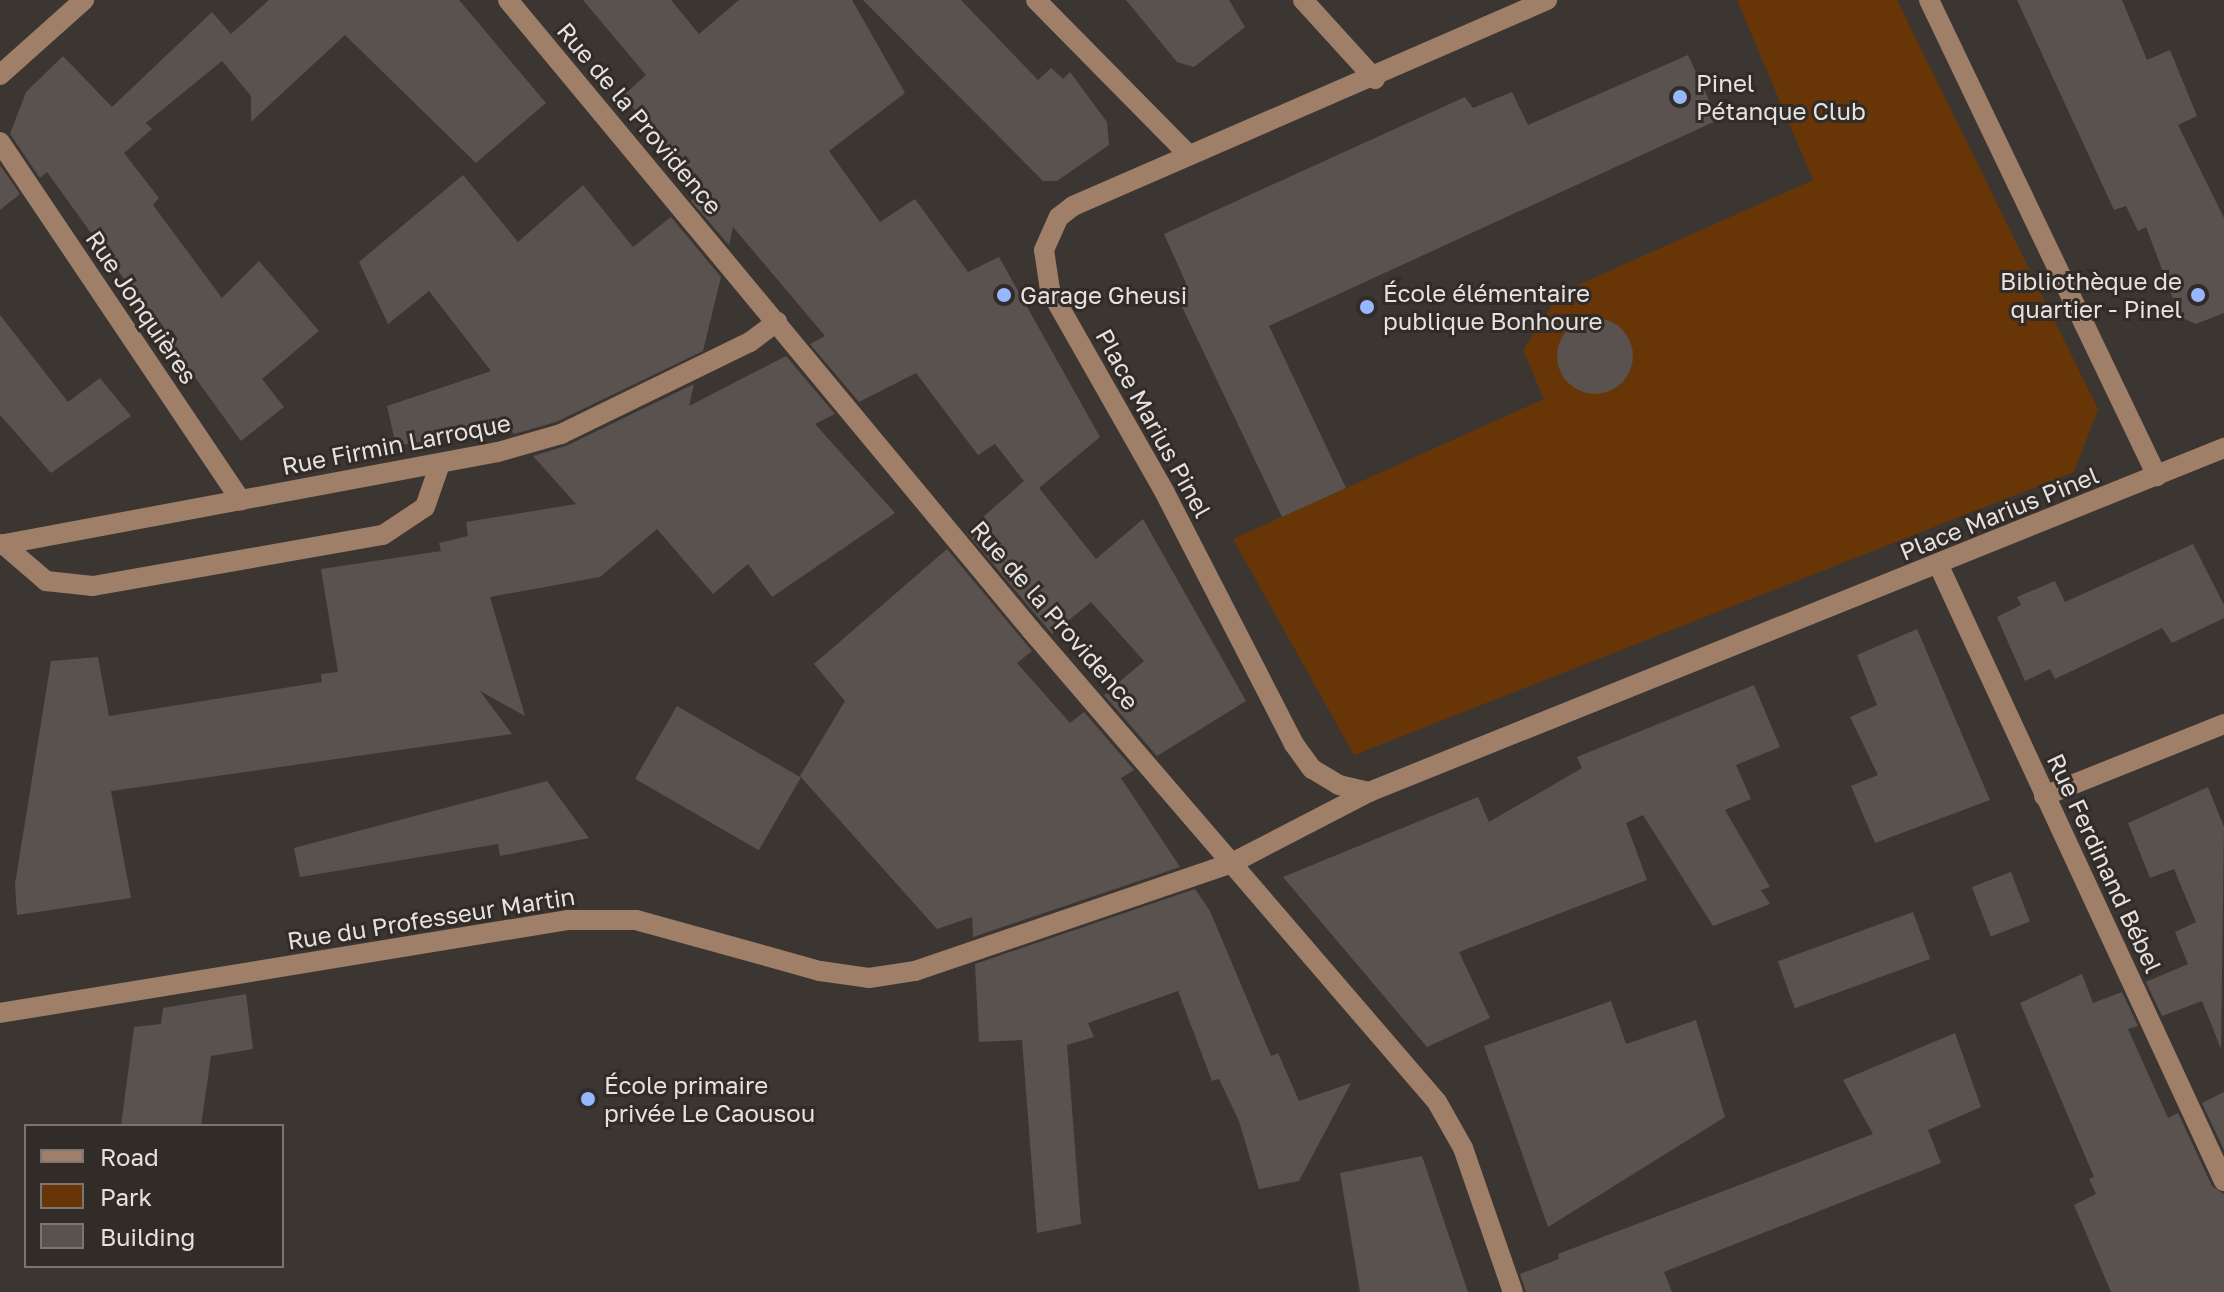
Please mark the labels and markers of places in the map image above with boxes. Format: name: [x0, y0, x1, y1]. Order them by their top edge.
place label: Pinel Pétanque Club: [1696, 69, 1866, 125]
marker: Pinel Pétanque Club: [1671, 88, 1689, 106]
place label: Bibliothèque de quartier - Pinel: [2000, 267, 2182, 323]
place label: École élémentaire publique Bonhoure: [1383, 279, 1602, 335]
place label: Garage Gheusi: [1020, 281, 1187, 309]
marker: Garage Gheusi: [995, 286, 1013, 304]
marker: Bibliothèque de quartier - Pinel: [2189, 286, 2207, 304]
marker: École élémentaire publique Bonhoure: [1358, 298, 1376, 316]
place label: École primaire privée Le Caousou: [604, 1071, 815, 1127]
marker: École primaire privée Le Caousou: [579, 1090, 597, 1108]

